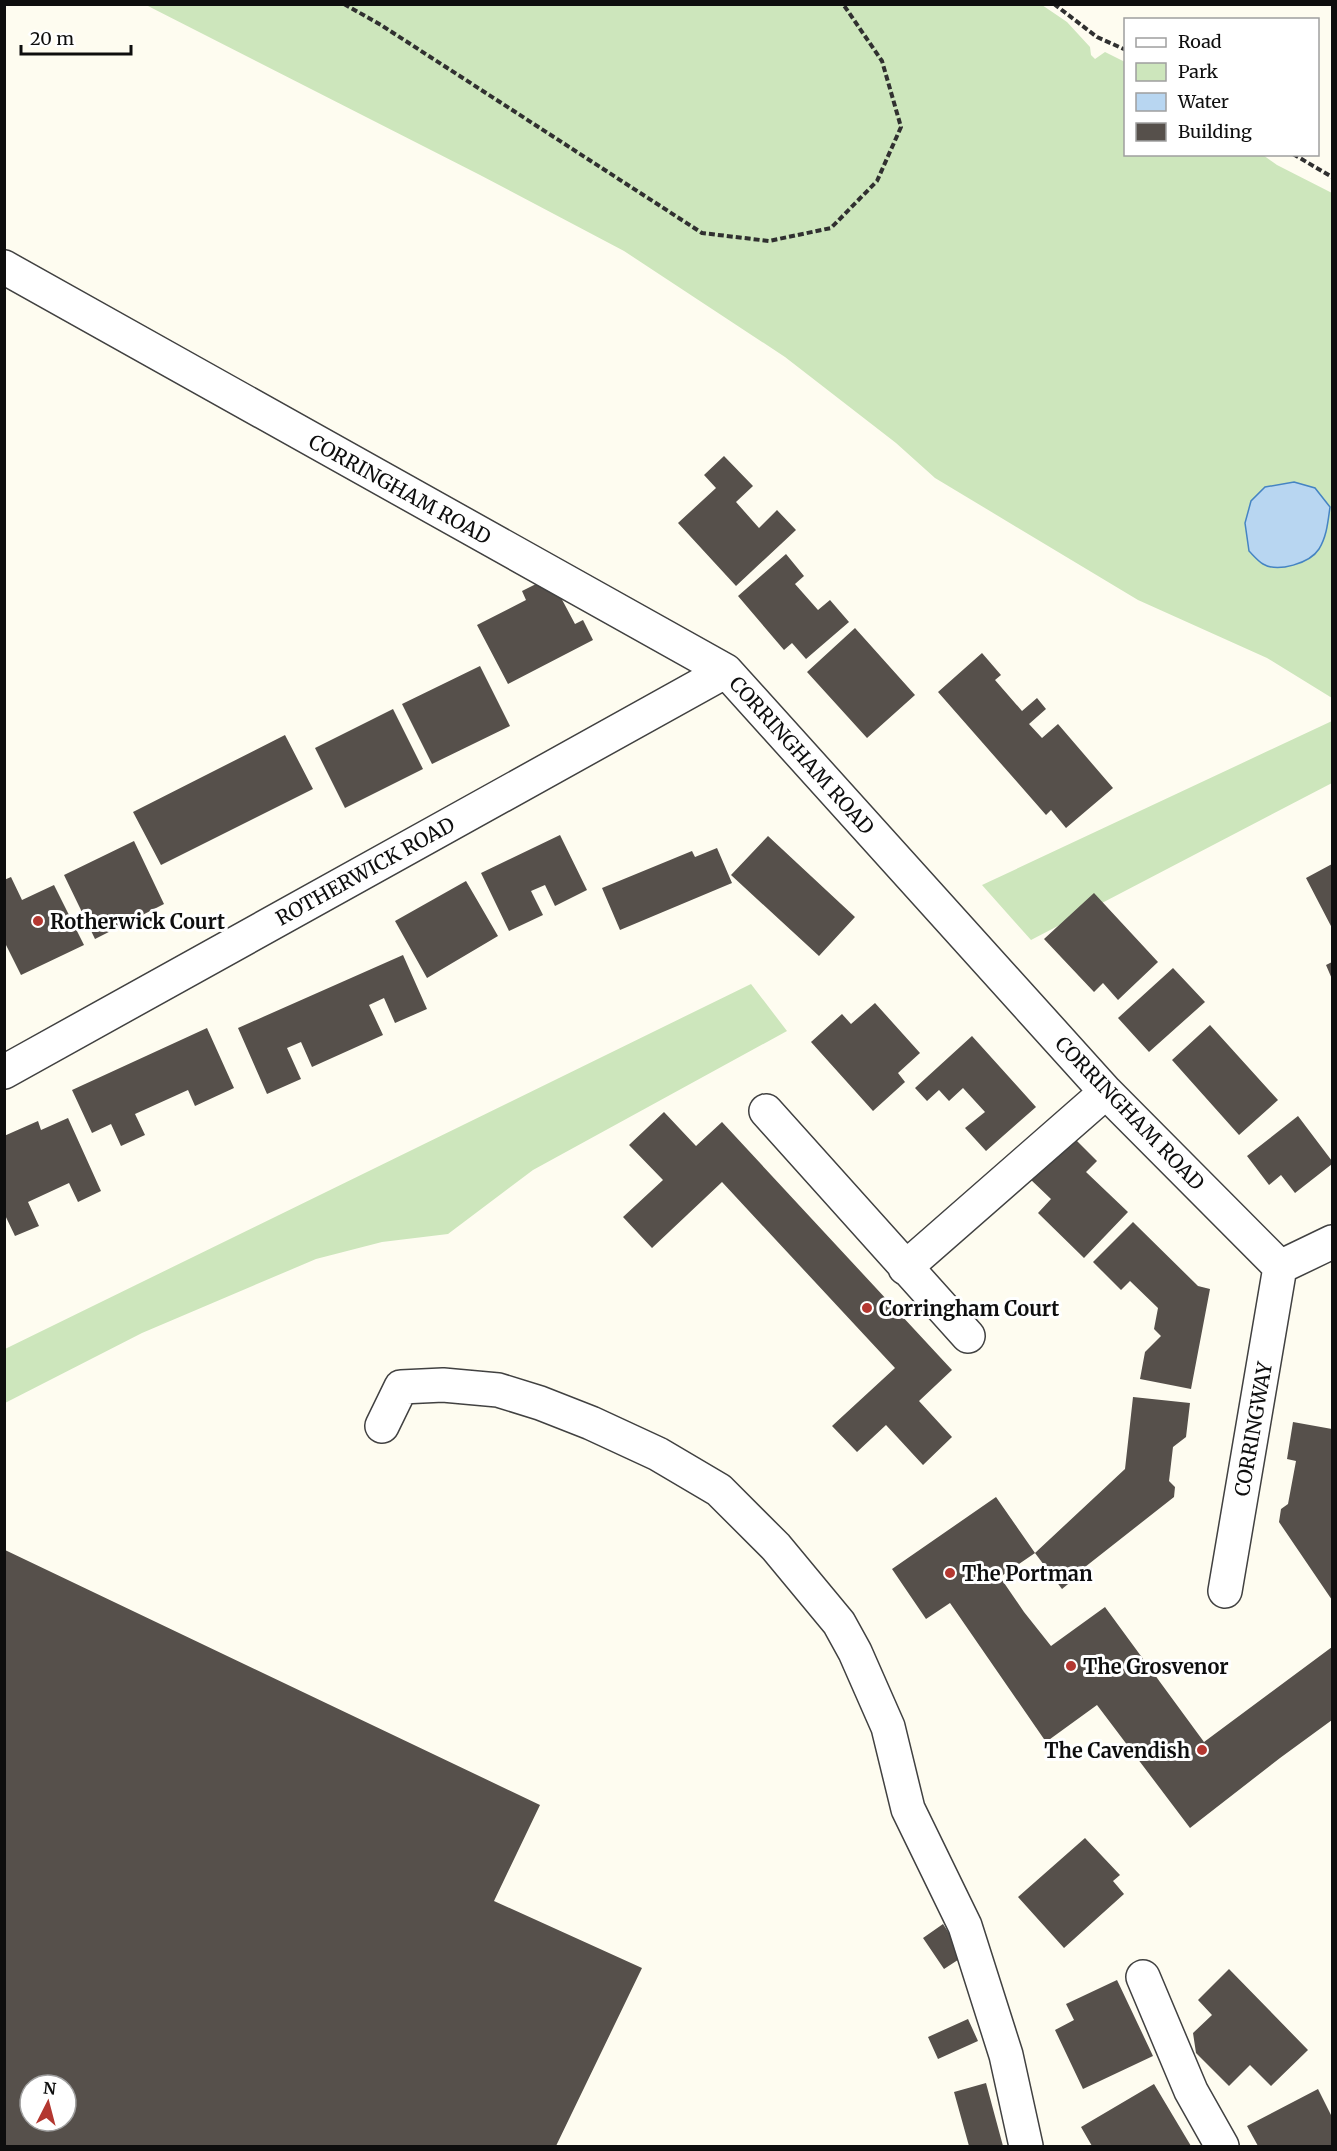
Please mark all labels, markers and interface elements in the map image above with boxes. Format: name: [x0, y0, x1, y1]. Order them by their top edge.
scale bar: [21, 18, 130, 56]
legend: [1124, 18, 1319, 156]
text: 20 m: [30, 27, 74, 50]
text: Road: [1178, 30, 1222, 53]
text: Park: [1178, 60, 1219, 83]
text: Water: [1177, 90, 1229, 113]
text: Building: [1178, 120, 1252, 143]
street label: CORRINGHAM ROAD: [305, 429, 495, 549]
street label: CORRINGHAM ROAD: [724, 671, 880, 839]
street label: ROTHERWICK ROAD: [271, 811, 459, 931]
place label: Rotherwick Court: [50, 909, 225, 934]
marker: Rotherwick Court: [31, 914, 45, 928]
street label: CORRINGHAM ROAD: [1050, 1031, 1210, 1195]
place label: Corringham Court: [879, 1296, 1059, 1321]
marker: Corringham Court: [860, 1301, 874, 1315]
street label: CORRINGWAY: [1229, 1359, 1277, 1498]
place label: The Portman: [962, 1561, 1093, 1586]
marker: The Portman: [943, 1566, 957, 1580]
place label: The Grosvenor: [1083, 1654, 1229, 1679]
marker: The Grosvenor: [1064, 1659, 1078, 1673]
place label: The Cavendish: [1044, 1738, 1191, 1763]
marker: The Cavendish: [1195, 1743, 1209, 1757]
north arrow: [18, 2073, 78, 2133]
text: N: [42, 2077, 57, 2099]

